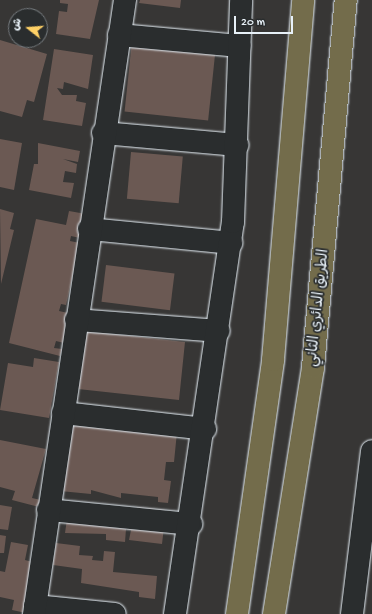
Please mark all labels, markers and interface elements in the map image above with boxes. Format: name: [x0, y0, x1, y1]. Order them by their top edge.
north arrow: [8, 8, 48, 48]
scale bar: [236, 8, 295, 34]
text: 20 m: [241, 16, 265, 30]
text: ش: [10, 17, 25, 32]
street label: الطريق الدائري الثاني: [304, 248, 334, 368]

